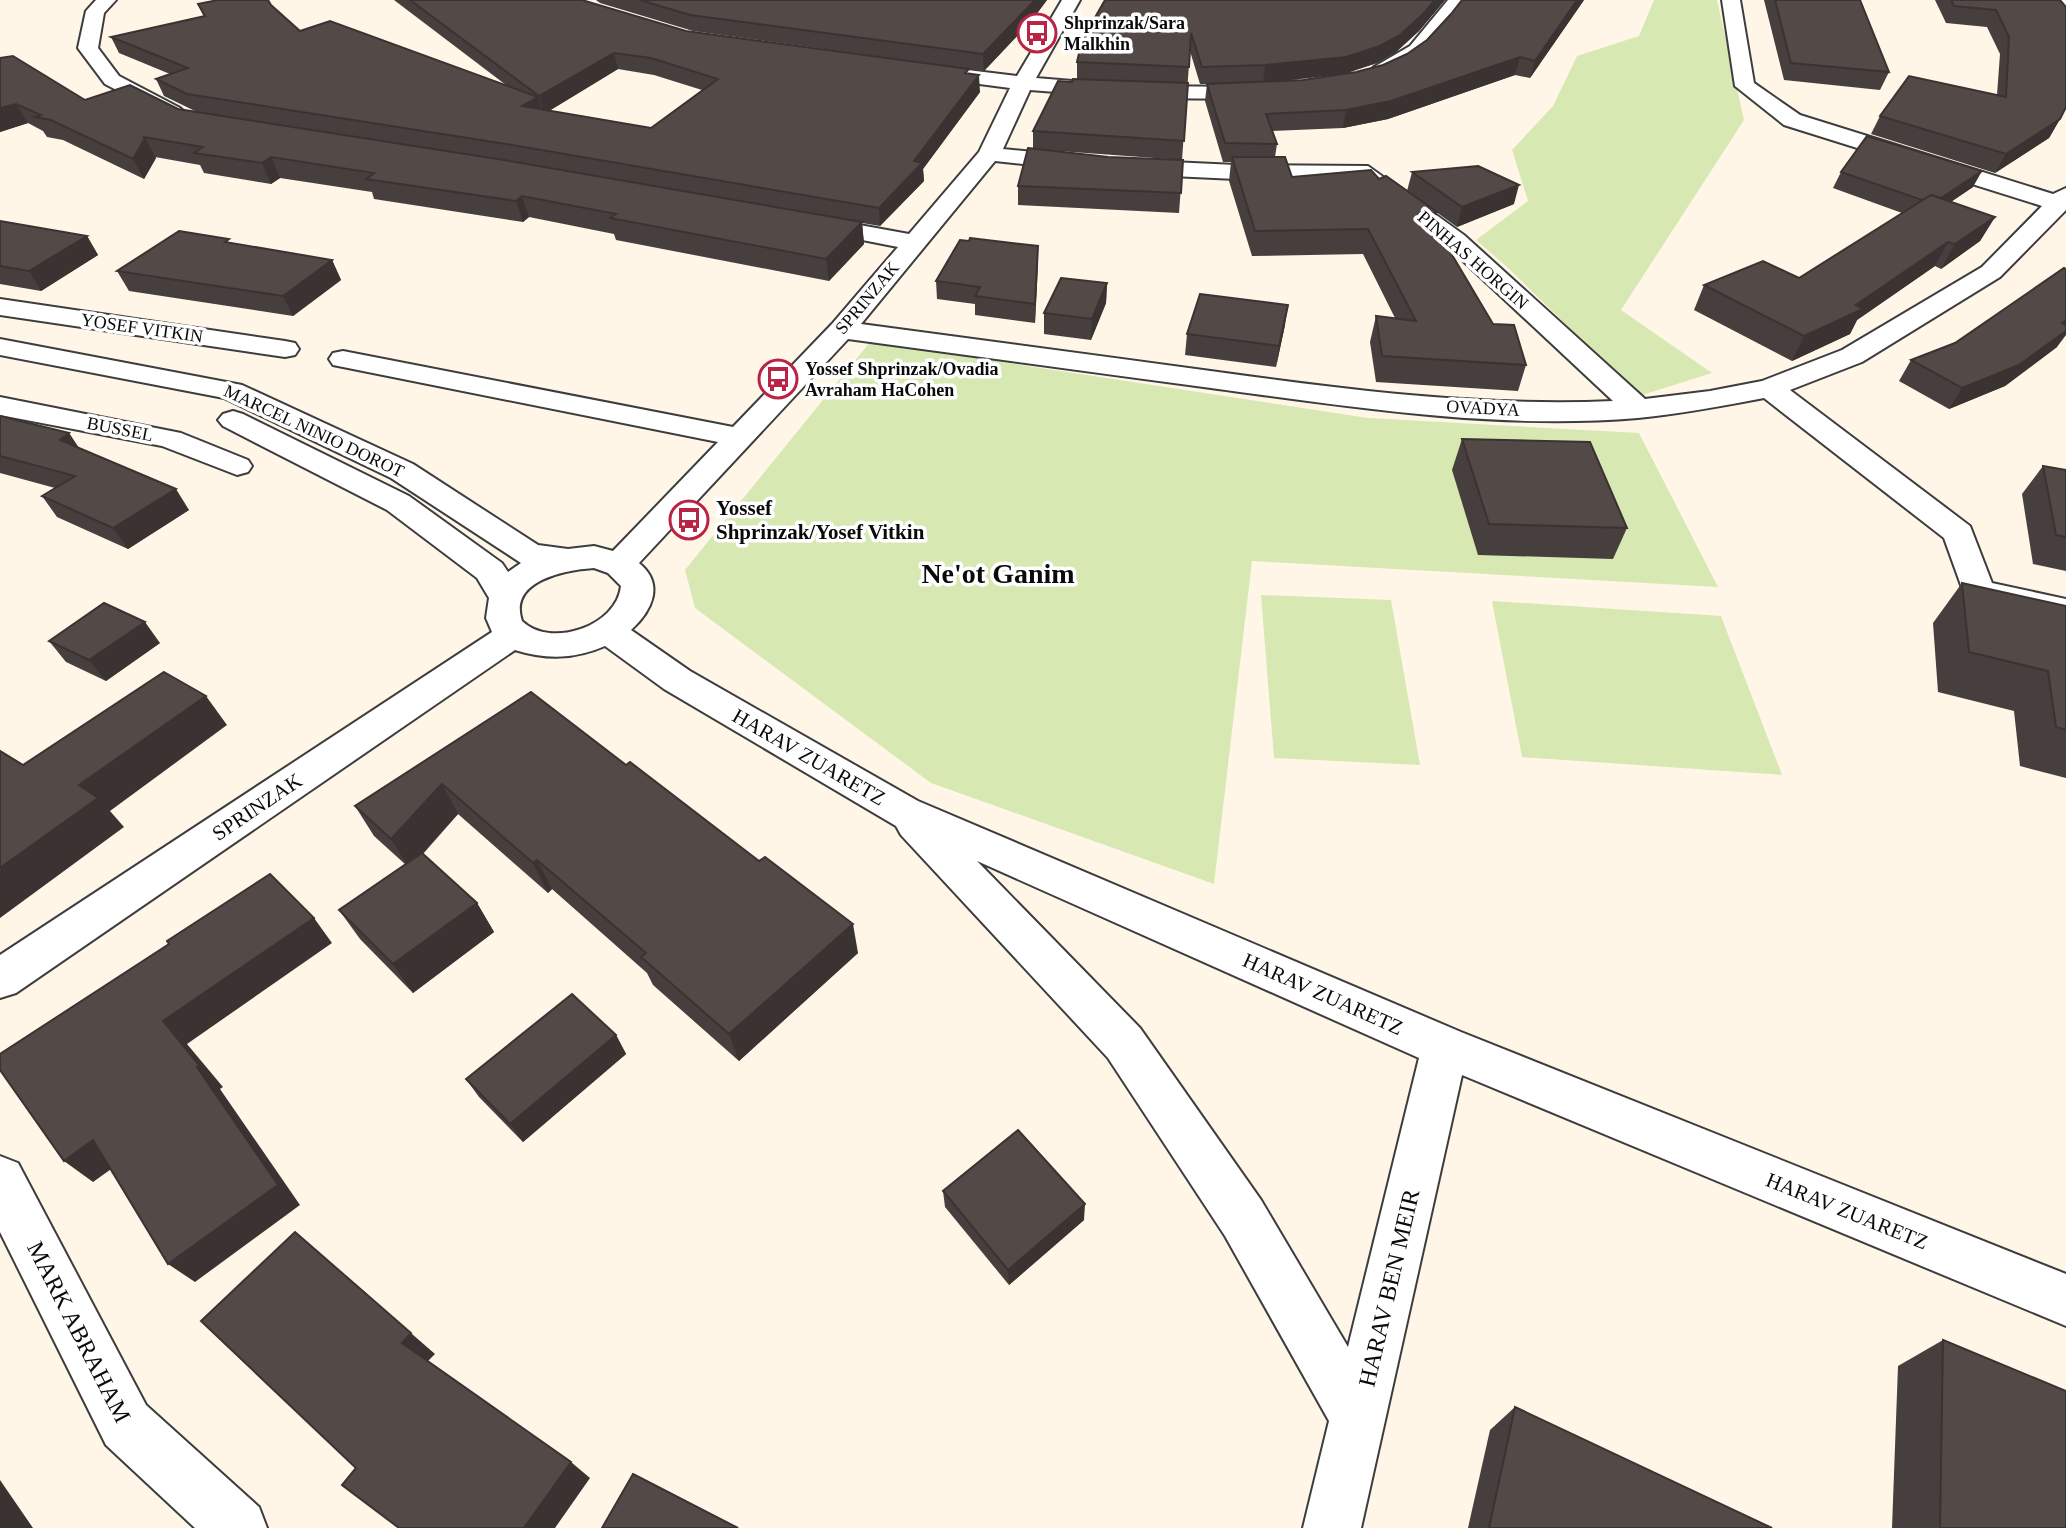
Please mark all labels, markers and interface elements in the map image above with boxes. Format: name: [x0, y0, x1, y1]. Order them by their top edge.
bus stop icon: Shprinzak/Sara Malkhin: [1016, 12, 1058, 54]
place label: Shprinzak/Sara Malkhin: [1064, 13, 1185, 54]
street label: PINHAS HORGIN: [1414, 207, 1532, 313]
street label: SPRINZAK: [831, 258, 903, 338]
street label: YOSEF VITKIN: [80, 310, 204, 346]
bus stop icon: Yossef Shprinzak/Ovadia Avraham HaCohen: [757, 358, 799, 400]
place label: Yossef Shprinzak/Ovadia Avraham HaCohen: [805, 359, 999, 400]
street label: MARCEL NINIO DOROT: [221, 380, 407, 482]
street label: OVADYA: [1446, 396, 1520, 420]
street label: BUSSEL: [85, 413, 155, 445]
place label: Yossef Shprinzak/Yosef Vitkin: [716, 496, 925, 544]
bus stop icon: Yossef Shprinzak/Yosef Vitkin: [668, 499, 710, 541]
district label: Ne'ot Ganim: [921, 558, 1075, 589]
street label: HARAV ZUARETZ: [728, 703, 890, 811]
street label: SPRINZAK: [208, 768, 306, 846]
street label: HARAV ZUARETZ: [1239, 948, 1407, 1040]
street label: HARAV ZUARETZ: [1763, 1168, 1931, 1254]
street label: HARAV BEN MEIR: [1354, 1187, 1424, 1389]
street label: MARK ABRAHAM: [22, 1237, 136, 1427]

